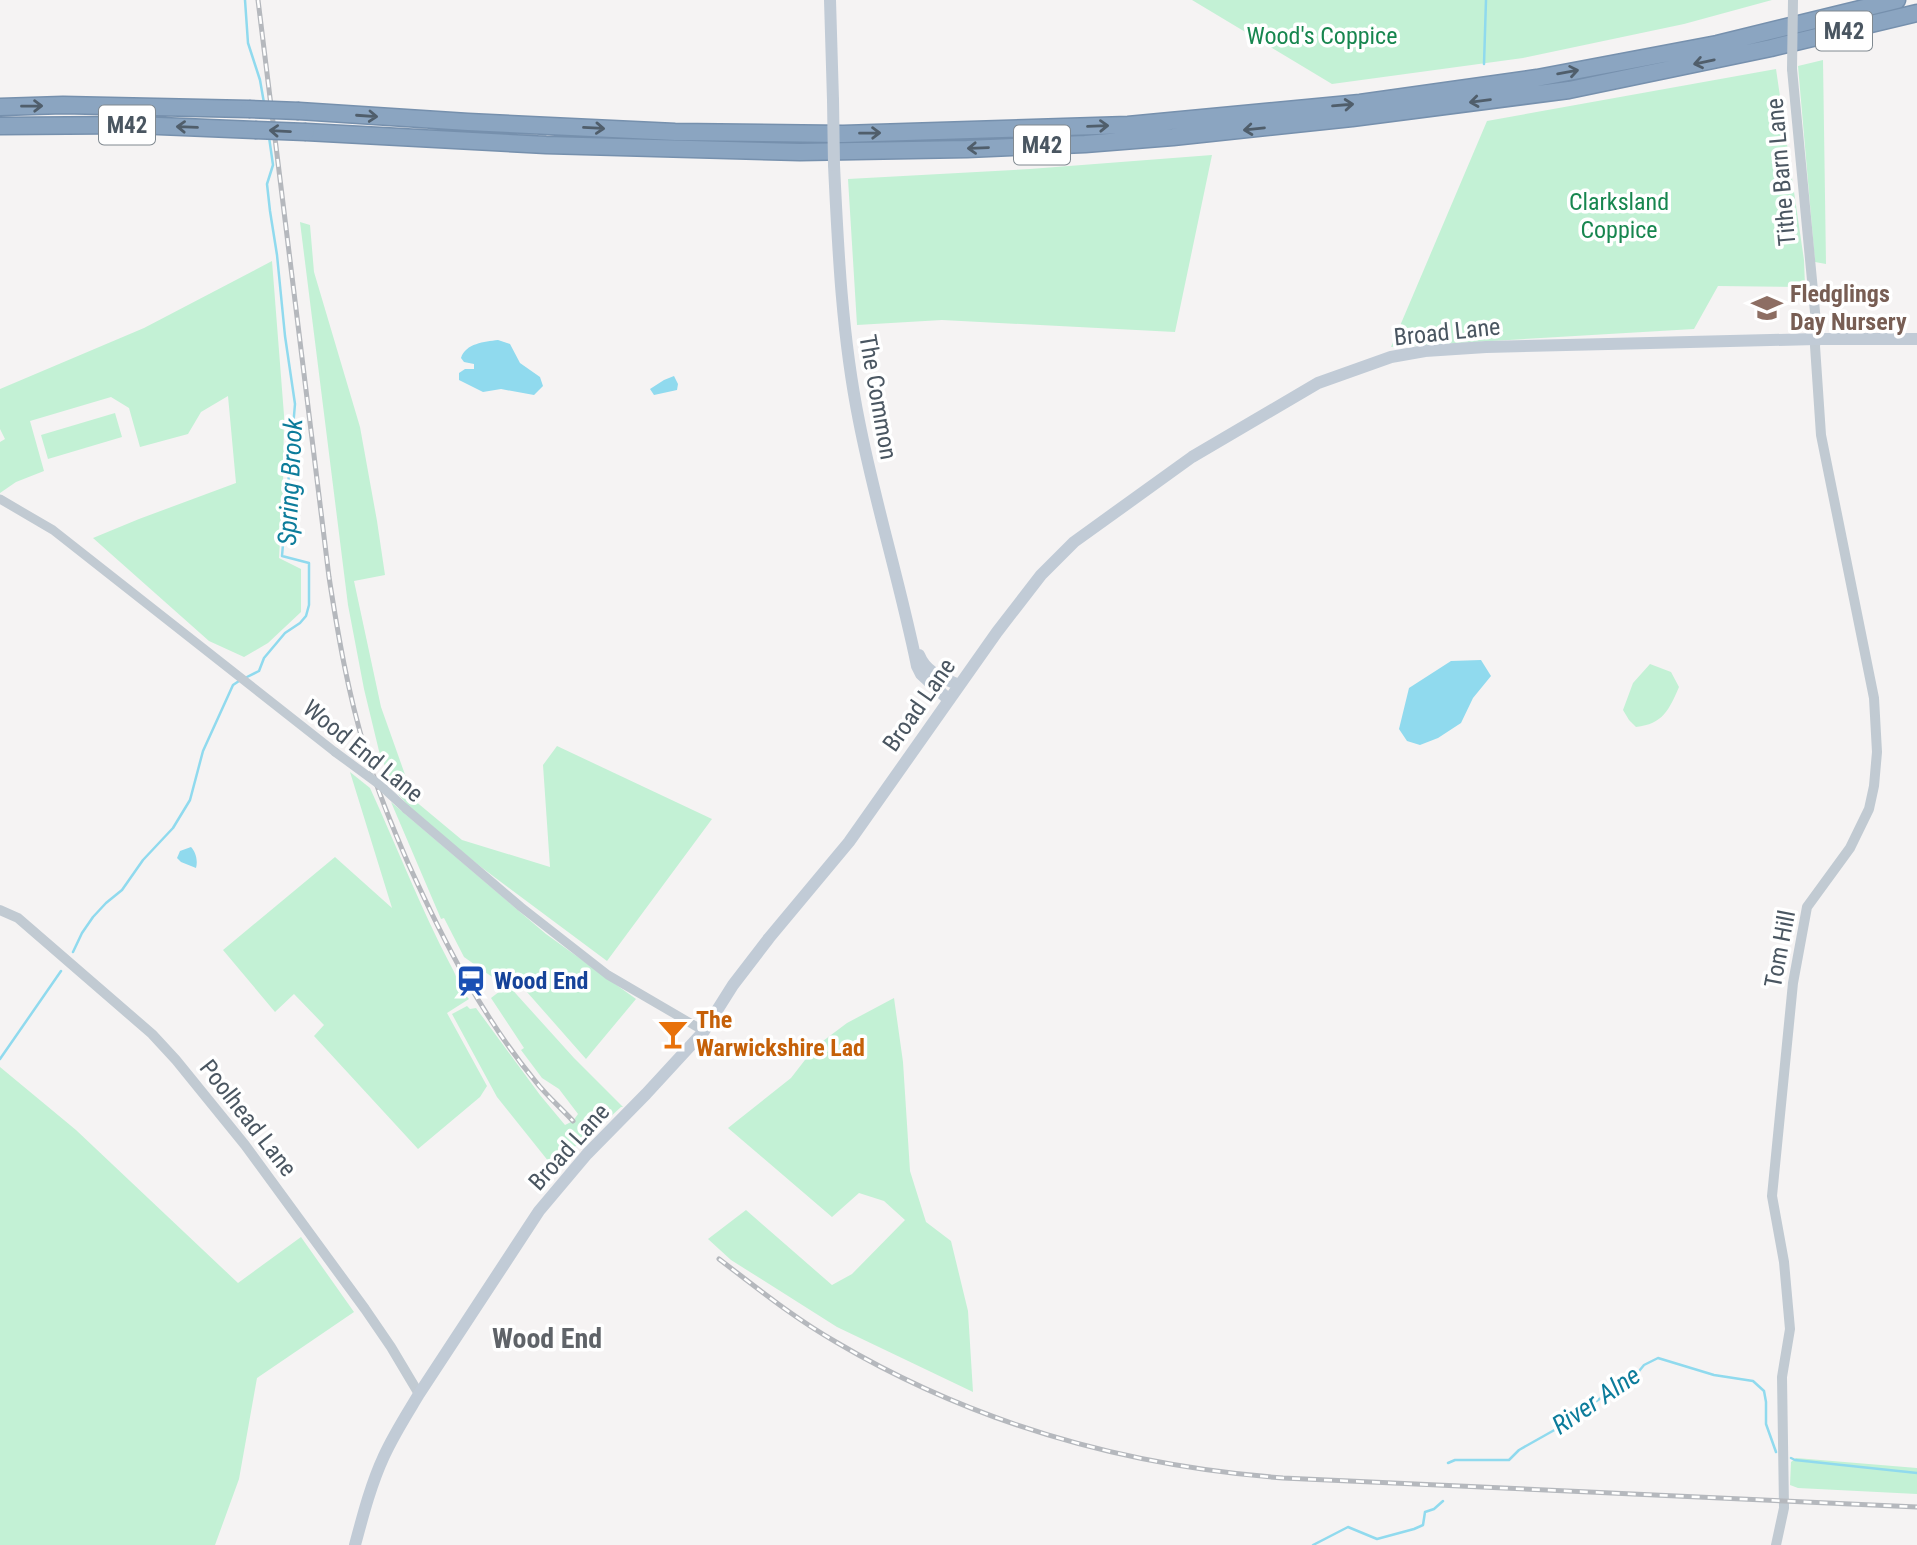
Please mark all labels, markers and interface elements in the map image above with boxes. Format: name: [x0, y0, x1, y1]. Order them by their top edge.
road number: M42: [1816, 12, 1872, 50]
park label: Wood's Coppice: [1247, 22, 1397, 50]
one-way arrow: [1693, 56, 1716, 70]
one-way arrow: [1556, 65, 1579, 78]
one-way arrow: [1469, 95, 1492, 108]
street label: Tithe Barn Lane: [1761, 97, 1801, 247]
one-way arrow: [1331, 98, 1353, 111]
one-way arrow: [20, 99, 43, 113]
road number: M42: [99, 106, 155, 144]
one-way arrow: [355, 109, 378, 122]
one-way arrow: [1086, 119, 1109, 132]
one-way arrow: [175, 120, 198, 133]
one-way arrow: [582, 122, 605, 135]
one-way arrow: [1243, 123, 1266, 136]
one-way arrow: [270, 124, 292, 137]
one-way arrow: [859, 126, 882, 140]
road number: M42: [1014, 126, 1070, 164]
one-way arrow: [967, 142, 990, 155]
park label: Clarksland Coppice: [1569, 188, 1669, 244]
place label: Fledglings Day Nursery: [1790, 280, 1907, 336]
school or university icon: Fledglings Day Nursery: [1750, 291, 1784, 325]
street label: Broad Lane: [1392, 312, 1502, 352]
street label: The Common: [853, 332, 903, 462]
water label: Spring Brook: [272, 417, 308, 546]
street label: Broad Lane: [877, 653, 961, 757]
street label: Wood End Lane: [297, 694, 429, 808]
street label: Tom Hill: [1759, 908, 1801, 990]
station icon: Wood End: [454, 964, 488, 998]
place label: Wood End: [494, 967, 588, 995]
place label: The Warwickshire Lad: [696, 1006, 865, 1062]
bar icon: The Warwickshire Lad: [656, 1017, 690, 1051]
street label: Poolhead Lane: [194, 1054, 302, 1182]
street label: Broad Lane: [523, 1098, 615, 1196]
district label: Wood End: [492, 1322, 602, 1355]
water label: River Alne: [1546, 1360, 1646, 1440]

